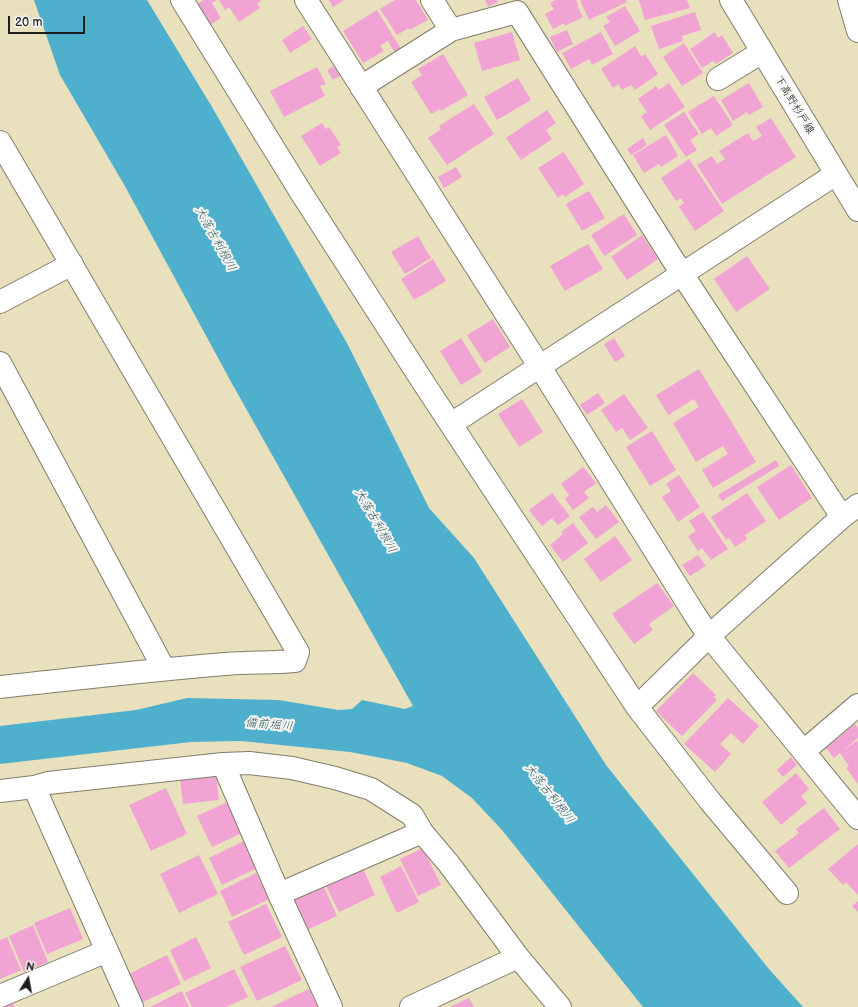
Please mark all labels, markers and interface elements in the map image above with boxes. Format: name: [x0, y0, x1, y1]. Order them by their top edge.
scale bar: [10, 8, 87, 34]
text: 20 m: [15, 15, 42, 30]
street label: 下高野杉戸線: [771, 73, 817, 137]
water label: 大落古利根川: [191, 204, 239, 274]
water label: 大落古利根川: [351, 486, 399, 556]
water label: 備前堀川: [244, 716, 294, 734]
water label: 大落古利根川: [521, 761, 577, 827]
north arrow: [8, 959, 48, 999]
text: N: [25, 960, 36, 974]

